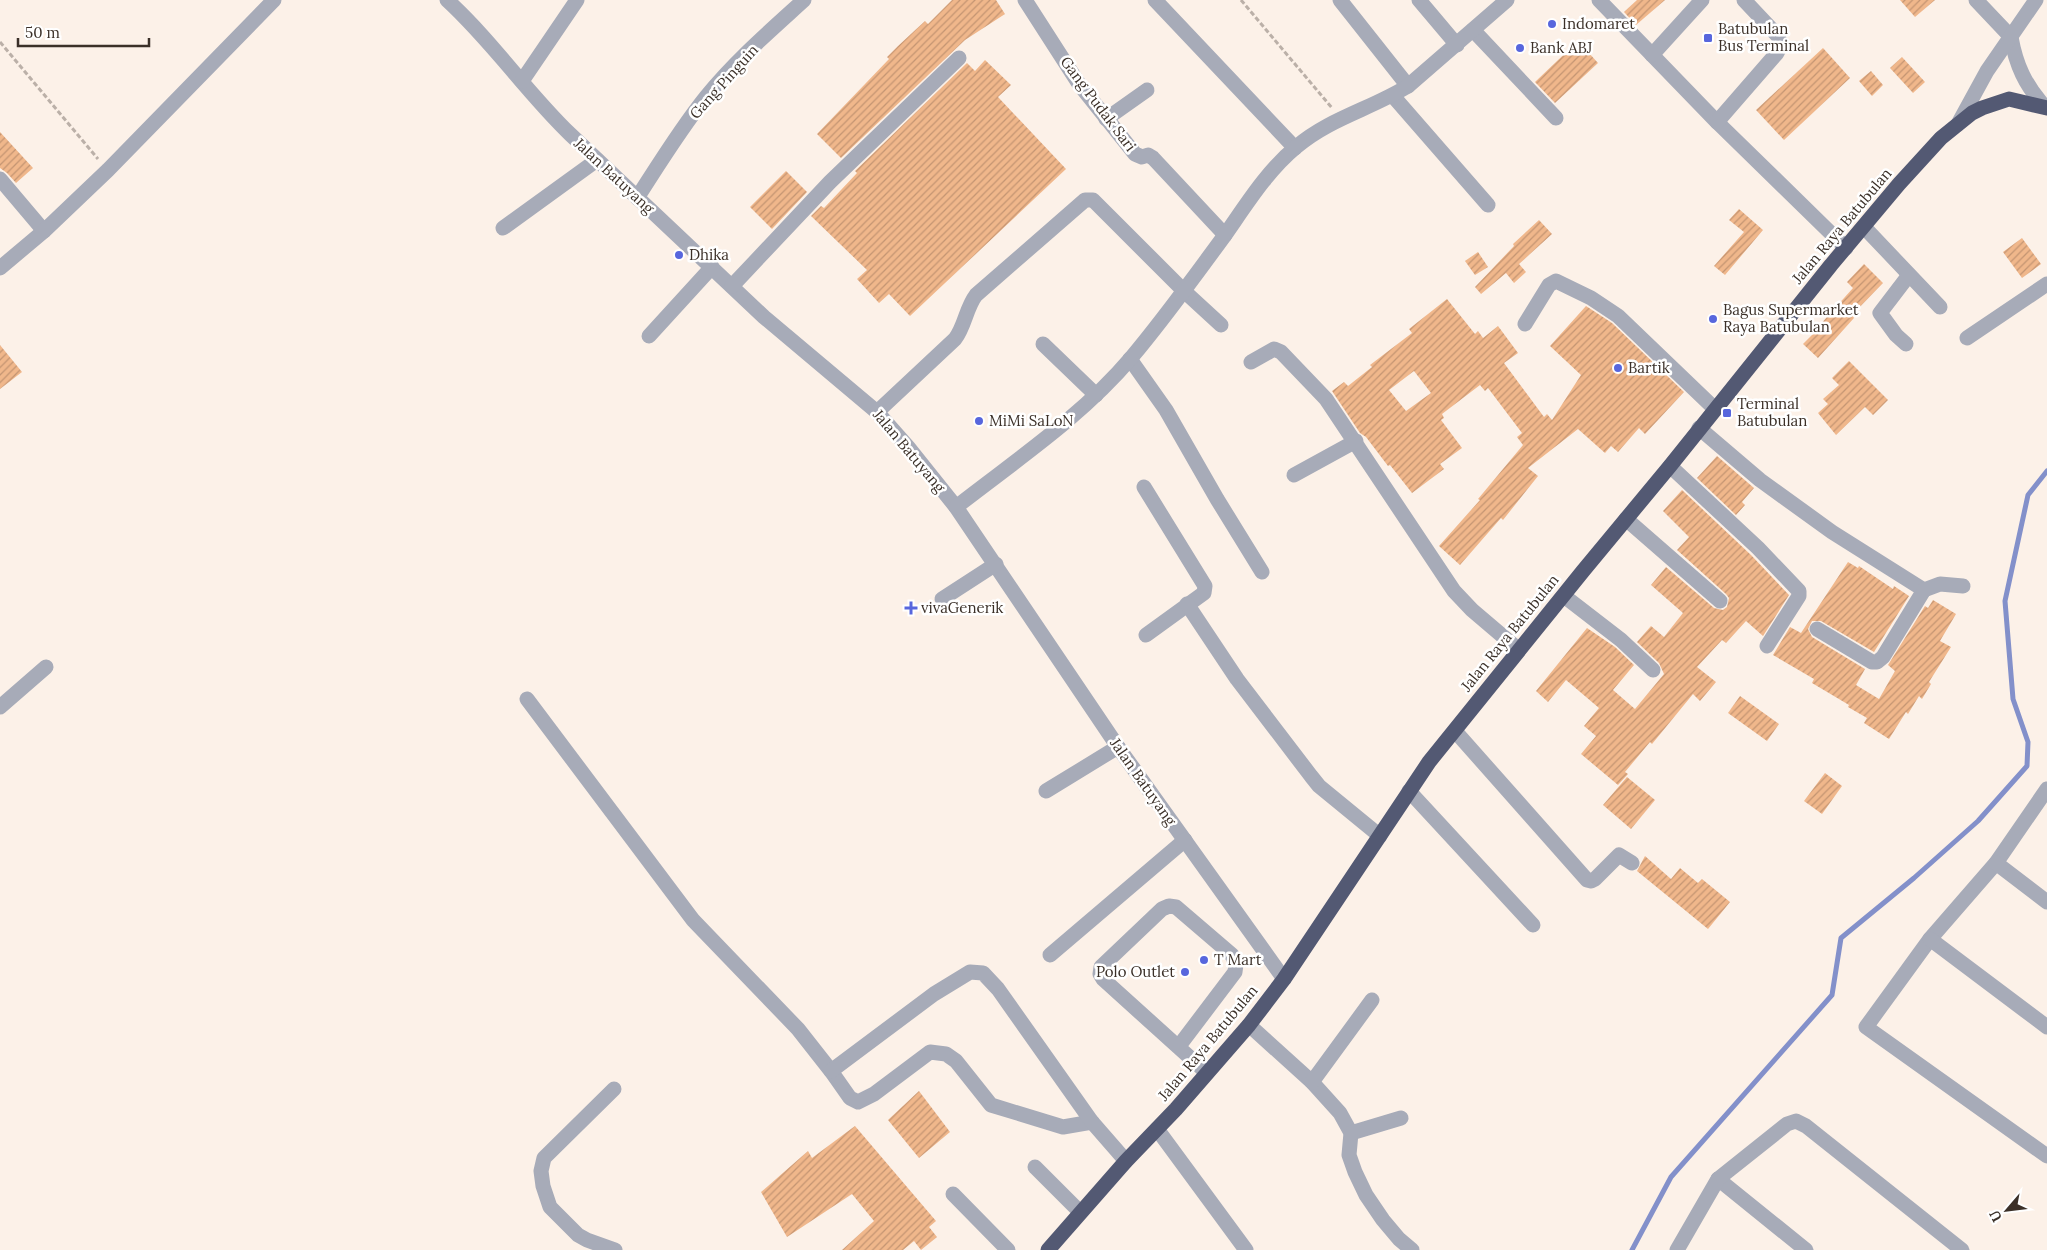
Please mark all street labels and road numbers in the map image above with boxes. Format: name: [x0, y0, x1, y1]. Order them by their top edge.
street label: Gang Pinguin: [685, 41, 762, 123]
street label: Gang Pudak Sari: [1056, 52, 1140, 155]
street label: Jalan Batuyang: [570, 133, 659, 218]
street label: Jalan Raya Batubulan: [1787, 164, 1895, 288]
street label: Jalan Batuyang: [868, 404, 950, 497]
street label: Jalan Raya Batubulan: [1456, 570, 1563, 696]
street label: Jalan Batuyang: [1106, 733, 1181, 830]
street label: Jalan Raya Batubulan: [1153, 981, 1261, 1105]

